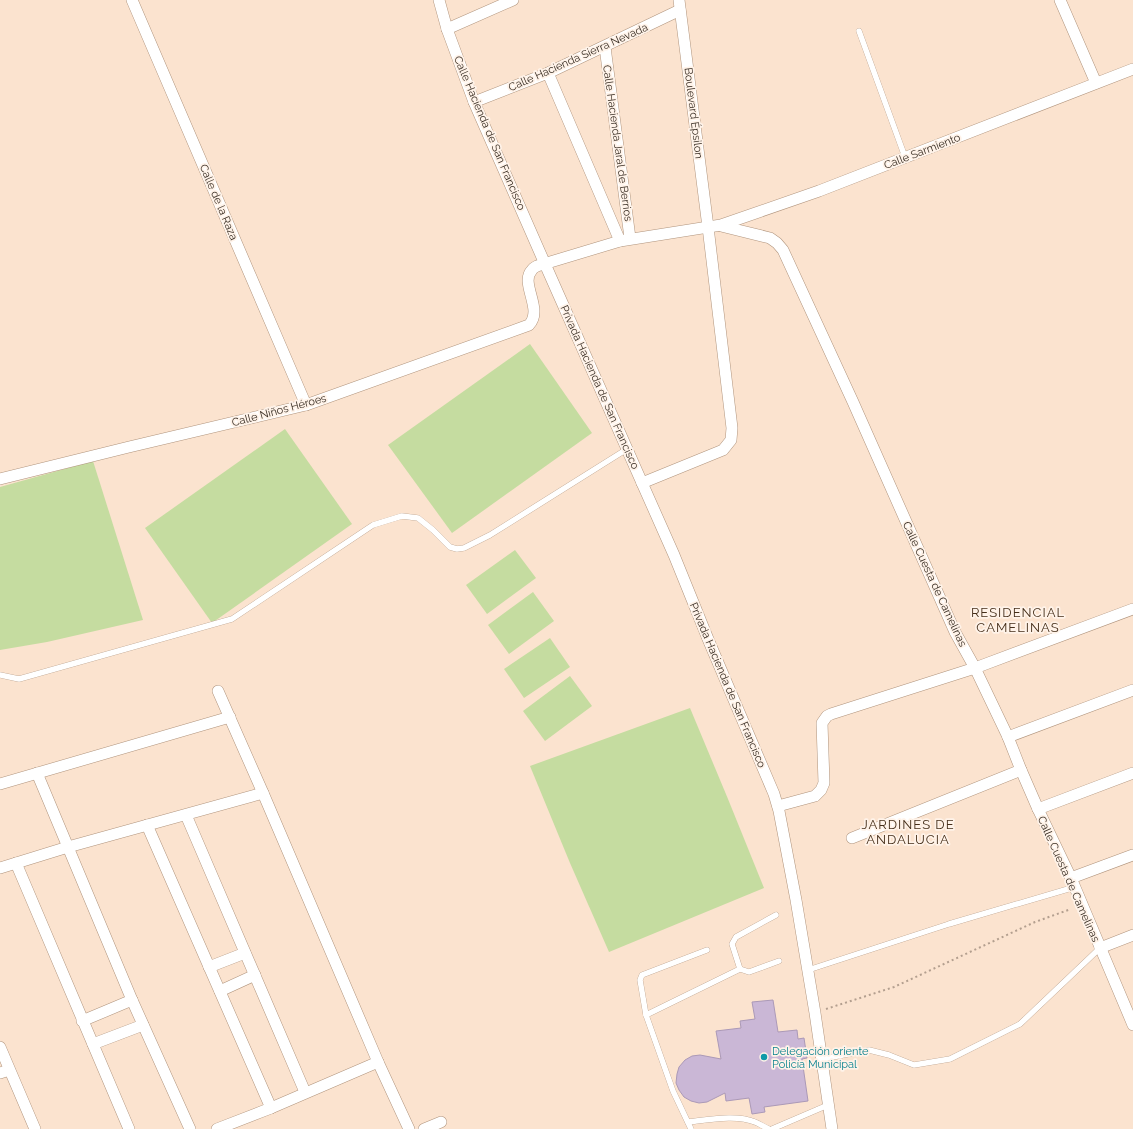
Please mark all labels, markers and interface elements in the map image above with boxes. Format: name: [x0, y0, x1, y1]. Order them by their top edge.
street label: Calle Hacienda Sierra Nevada: [507, 21, 650, 94]
street label: Calle Hacienda de San Francisco: [451, 54, 528, 213]
street label: Calle Hacienda Jaral de Berrios: [600, 64, 635, 222]
street label: Boulevard Épsilon: [681, 67, 707, 159]
street label: Calle Sarmiento: [882, 131, 963, 172]
street label: Calle de la Raza: [197, 162, 240, 242]
street label: Privada Hacienda de San Francisco: [557, 303, 642, 472]
street label: Calle Niños Héroes: [230, 392, 328, 429]
street label: Calle Cuesta de Camelinas: [900, 520, 969, 649]
street label: Privada Hacienda de San Francisco: [687, 601, 768, 770]
district label: RESIDENCIAL CAMELINAS: [971, 605, 1065, 635]
street label: Calle Cuesta de Camelinas: [1035, 814, 1102, 944]
district label: JARDINES DE ANDALUCIA: [861, 817, 955, 847]
place label: Delegación oriente Policía Municipal: [772, 1045, 869, 1071]
marker: Delegación oriente Policía Municipal: [759, 1052, 769, 1062]

